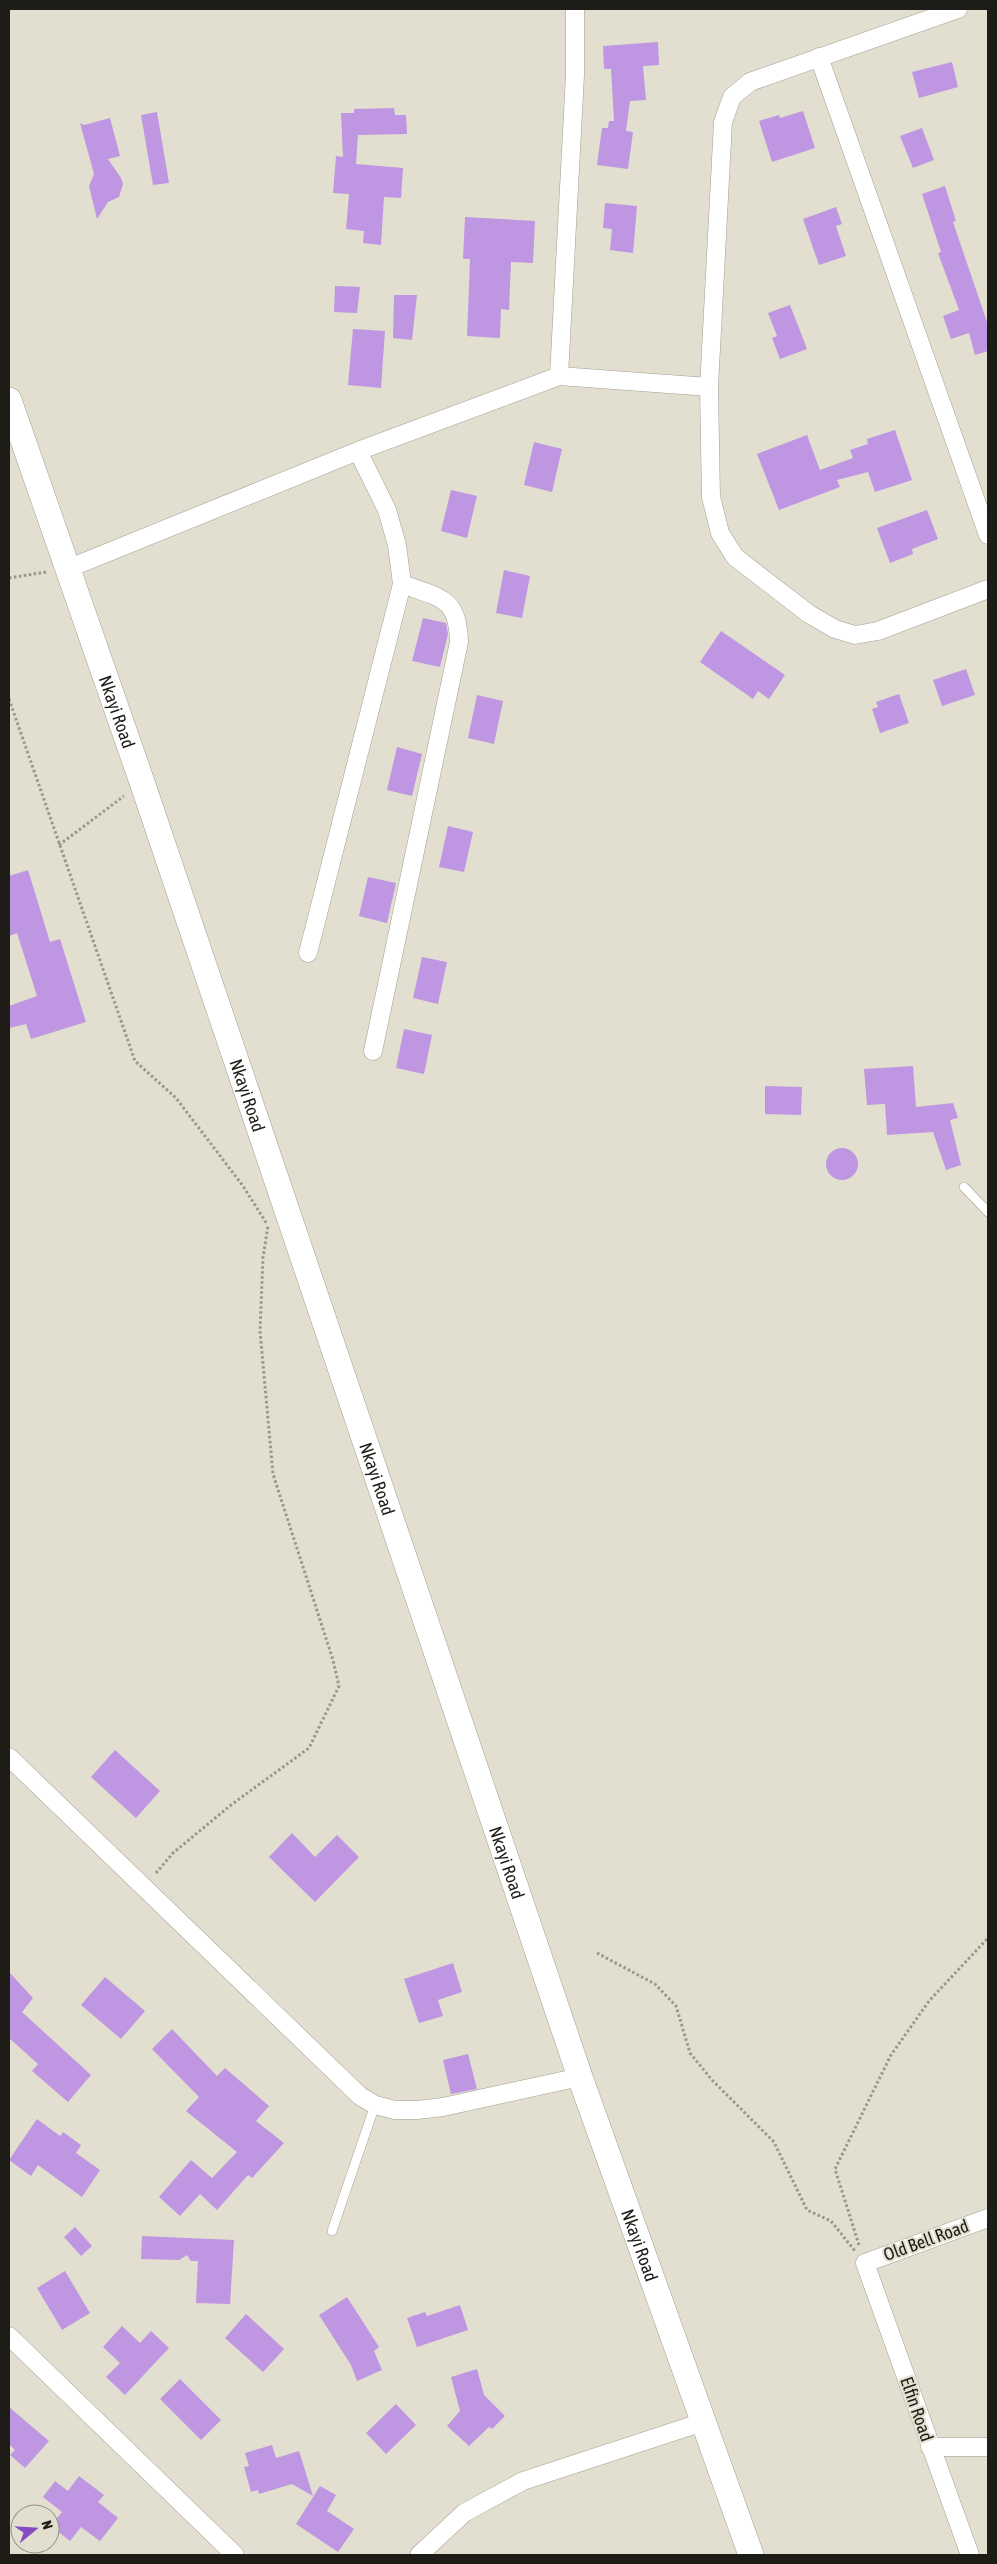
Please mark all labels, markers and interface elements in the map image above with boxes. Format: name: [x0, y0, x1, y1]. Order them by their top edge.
street label: Nkayi Road: [95, 673, 140, 751]
street label: Nkayi Road: [226, 1056, 270, 1134]
street label: Nkayi Road: [356, 1440, 400, 1518]
street label: Nkayi Road: [485, 1823, 529, 1901]
street label: Nkayi Road: [618, 2206, 663, 2284]
street label: Old Bell Road: [881, 2215, 971, 2265]
street label: Elfin Road: [896, 2374, 938, 2444]
north arrow: [10, 2504, 60, 2554]
text: N: [38, 2519, 56, 2531]

